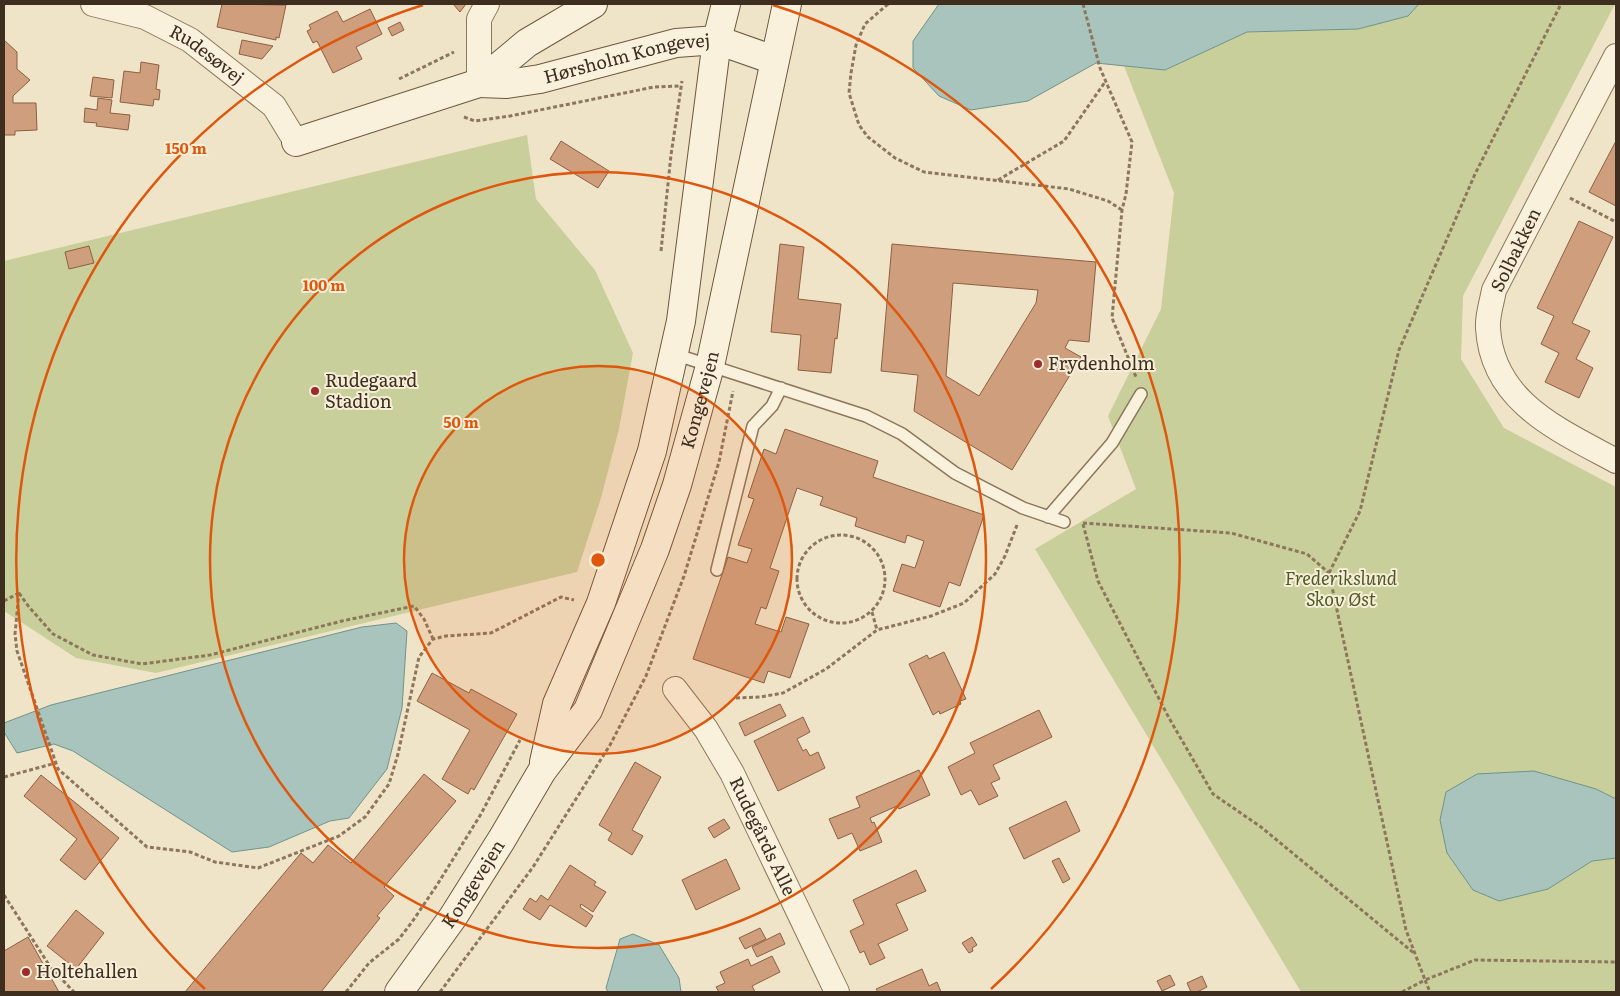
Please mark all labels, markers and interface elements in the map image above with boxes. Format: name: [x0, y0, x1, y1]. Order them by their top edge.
street label: Rudesøvej: [165, 17, 251, 90]
street label: Hørsholm Kongevej: [540, 26, 711, 89]
text: 150 m: [165, 136, 207, 159]
street label: Solbakken: [1483, 203, 1547, 296]
text: 100 m: [303, 273, 345, 296]
street label: Kongevejen: [673, 348, 725, 452]
place label: Frydenholm: [1048, 349, 1155, 376]
marker: Frydenholm: [1032, 358, 1044, 370]
place label: Rudegaard Stadion: [325, 366, 417, 414]
marker: Rudegaard Stadion: [309, 385, 321, 397]
text: 50 m: [443, 410, 479, 433]
centre of rings: [589, 551, 607, 569]
park label: Frederikslund Skov Øst: [1285, 564, 1398, 612]
street label: Rudegårds Alle: [724, 772, 804, 900]
street label: Kongevejen: [434, 834, 510, 933]
place label: Holtehallen: [36, 957, 138, 984]
marker: Holtehallen: [20, 966, 32, 978]

